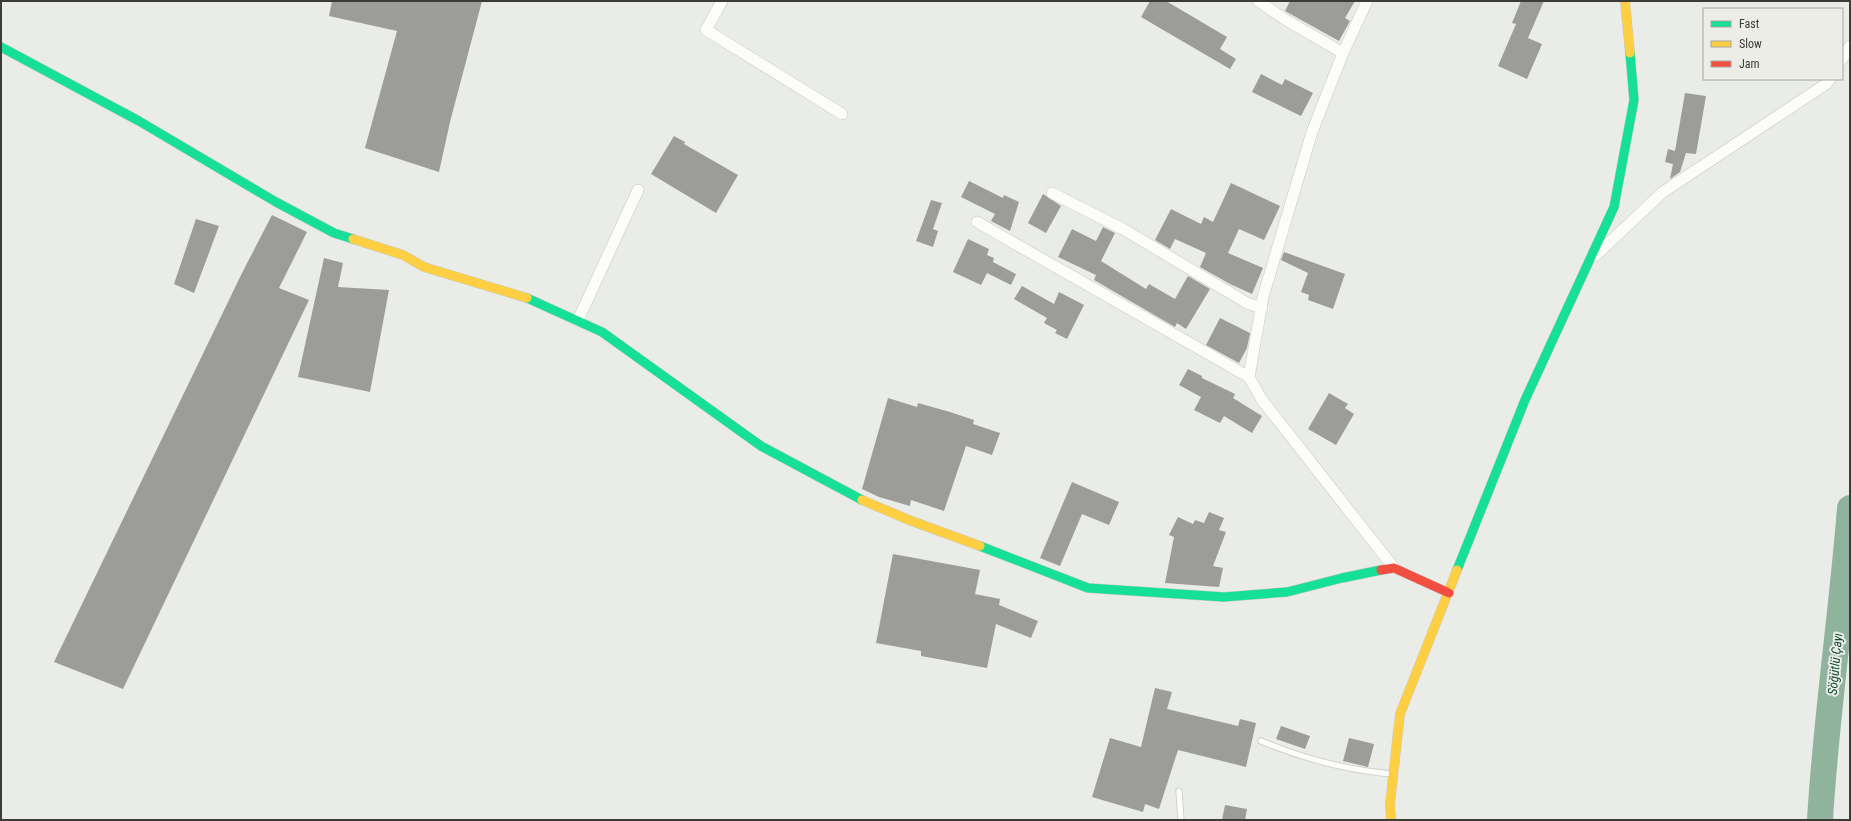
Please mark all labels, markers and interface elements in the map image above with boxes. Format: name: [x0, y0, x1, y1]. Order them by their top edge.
legend: [1703, 8, 1843, 80]
text: Fast: [1739, 17, 1760, 31]
text: Slow: [1739, 37, 1762, 51]
text: Jam: [1739, 57, 1760, 71]
water label: Söğütlü Çayı: [1825, 632, 1845, 696]

